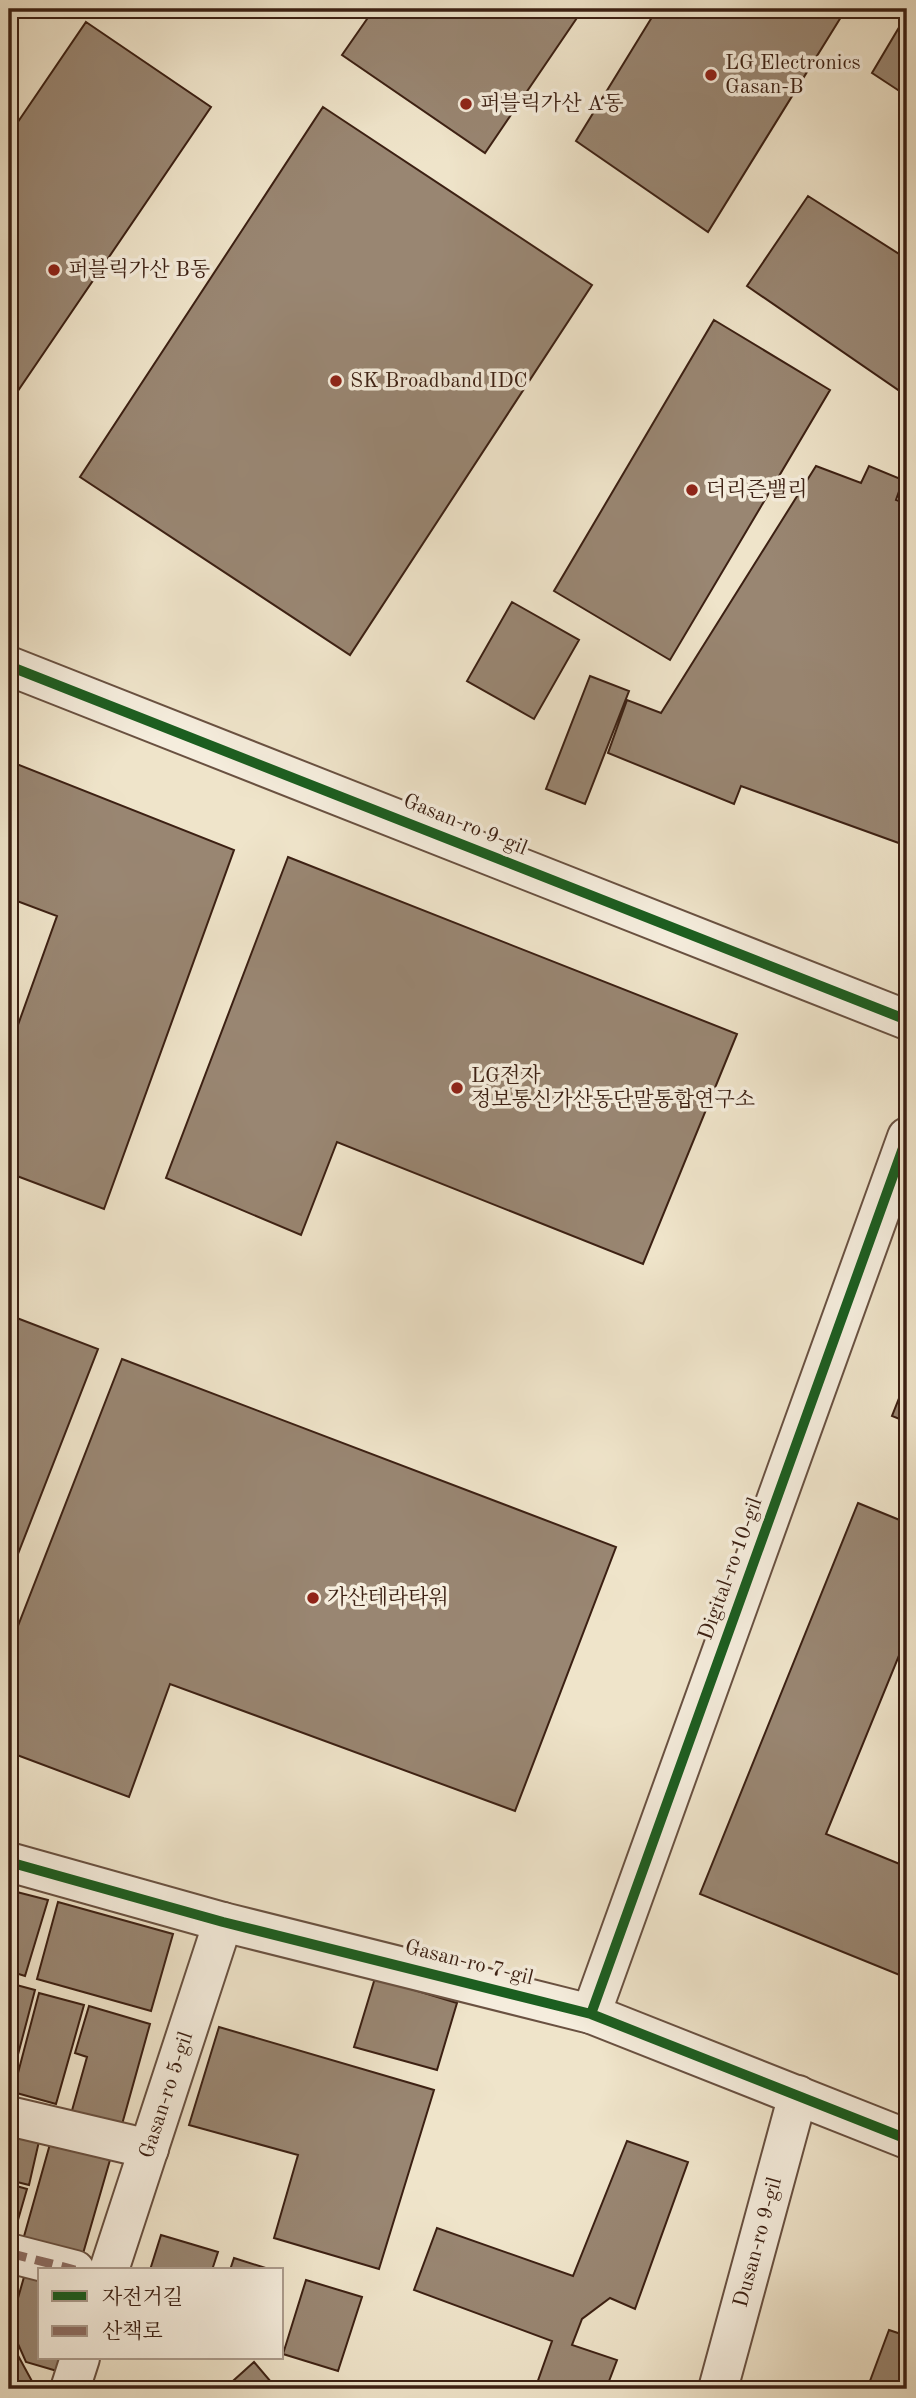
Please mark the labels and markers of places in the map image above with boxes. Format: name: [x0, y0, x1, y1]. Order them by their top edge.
place label: LG Electronics Gasan-B: [725, 53, 861, 98]
marker: LG Electronics Gasan-B: [703, 67, 719, 83]
place label: 퍼블릭가산 A동: [480, 92, 624, 115]
marker: 퍼블릭가산 A동: [458, 96, 474, 112]
place label: 퍼블릭가산 B동: [68, 258, 210, 281]
marker: 퍼블릭가산 B동: [46, 262, 62, 278]
place label: SK Broadband IDC: [350, 371, 528, 392]
marker: SK Broadband IDC: [328, 373, 344, 389]
place label: 더리즌밸리: [706, 478, 807, 501]
marker: 더리즌밸리: [684, 482, 700, 498]
place label: LG전자 정보통신가산동단말통합연구소: [471, 1064, 755, 1111]
marker: LG전자 정보통신가산동단말통합연구소: [449, 1080, 465, 1096]
place label: 가산테라타워: [327, 1586, 449, 1609]
marker: 가산테라타워: [305, 1590, 321, 1606]

